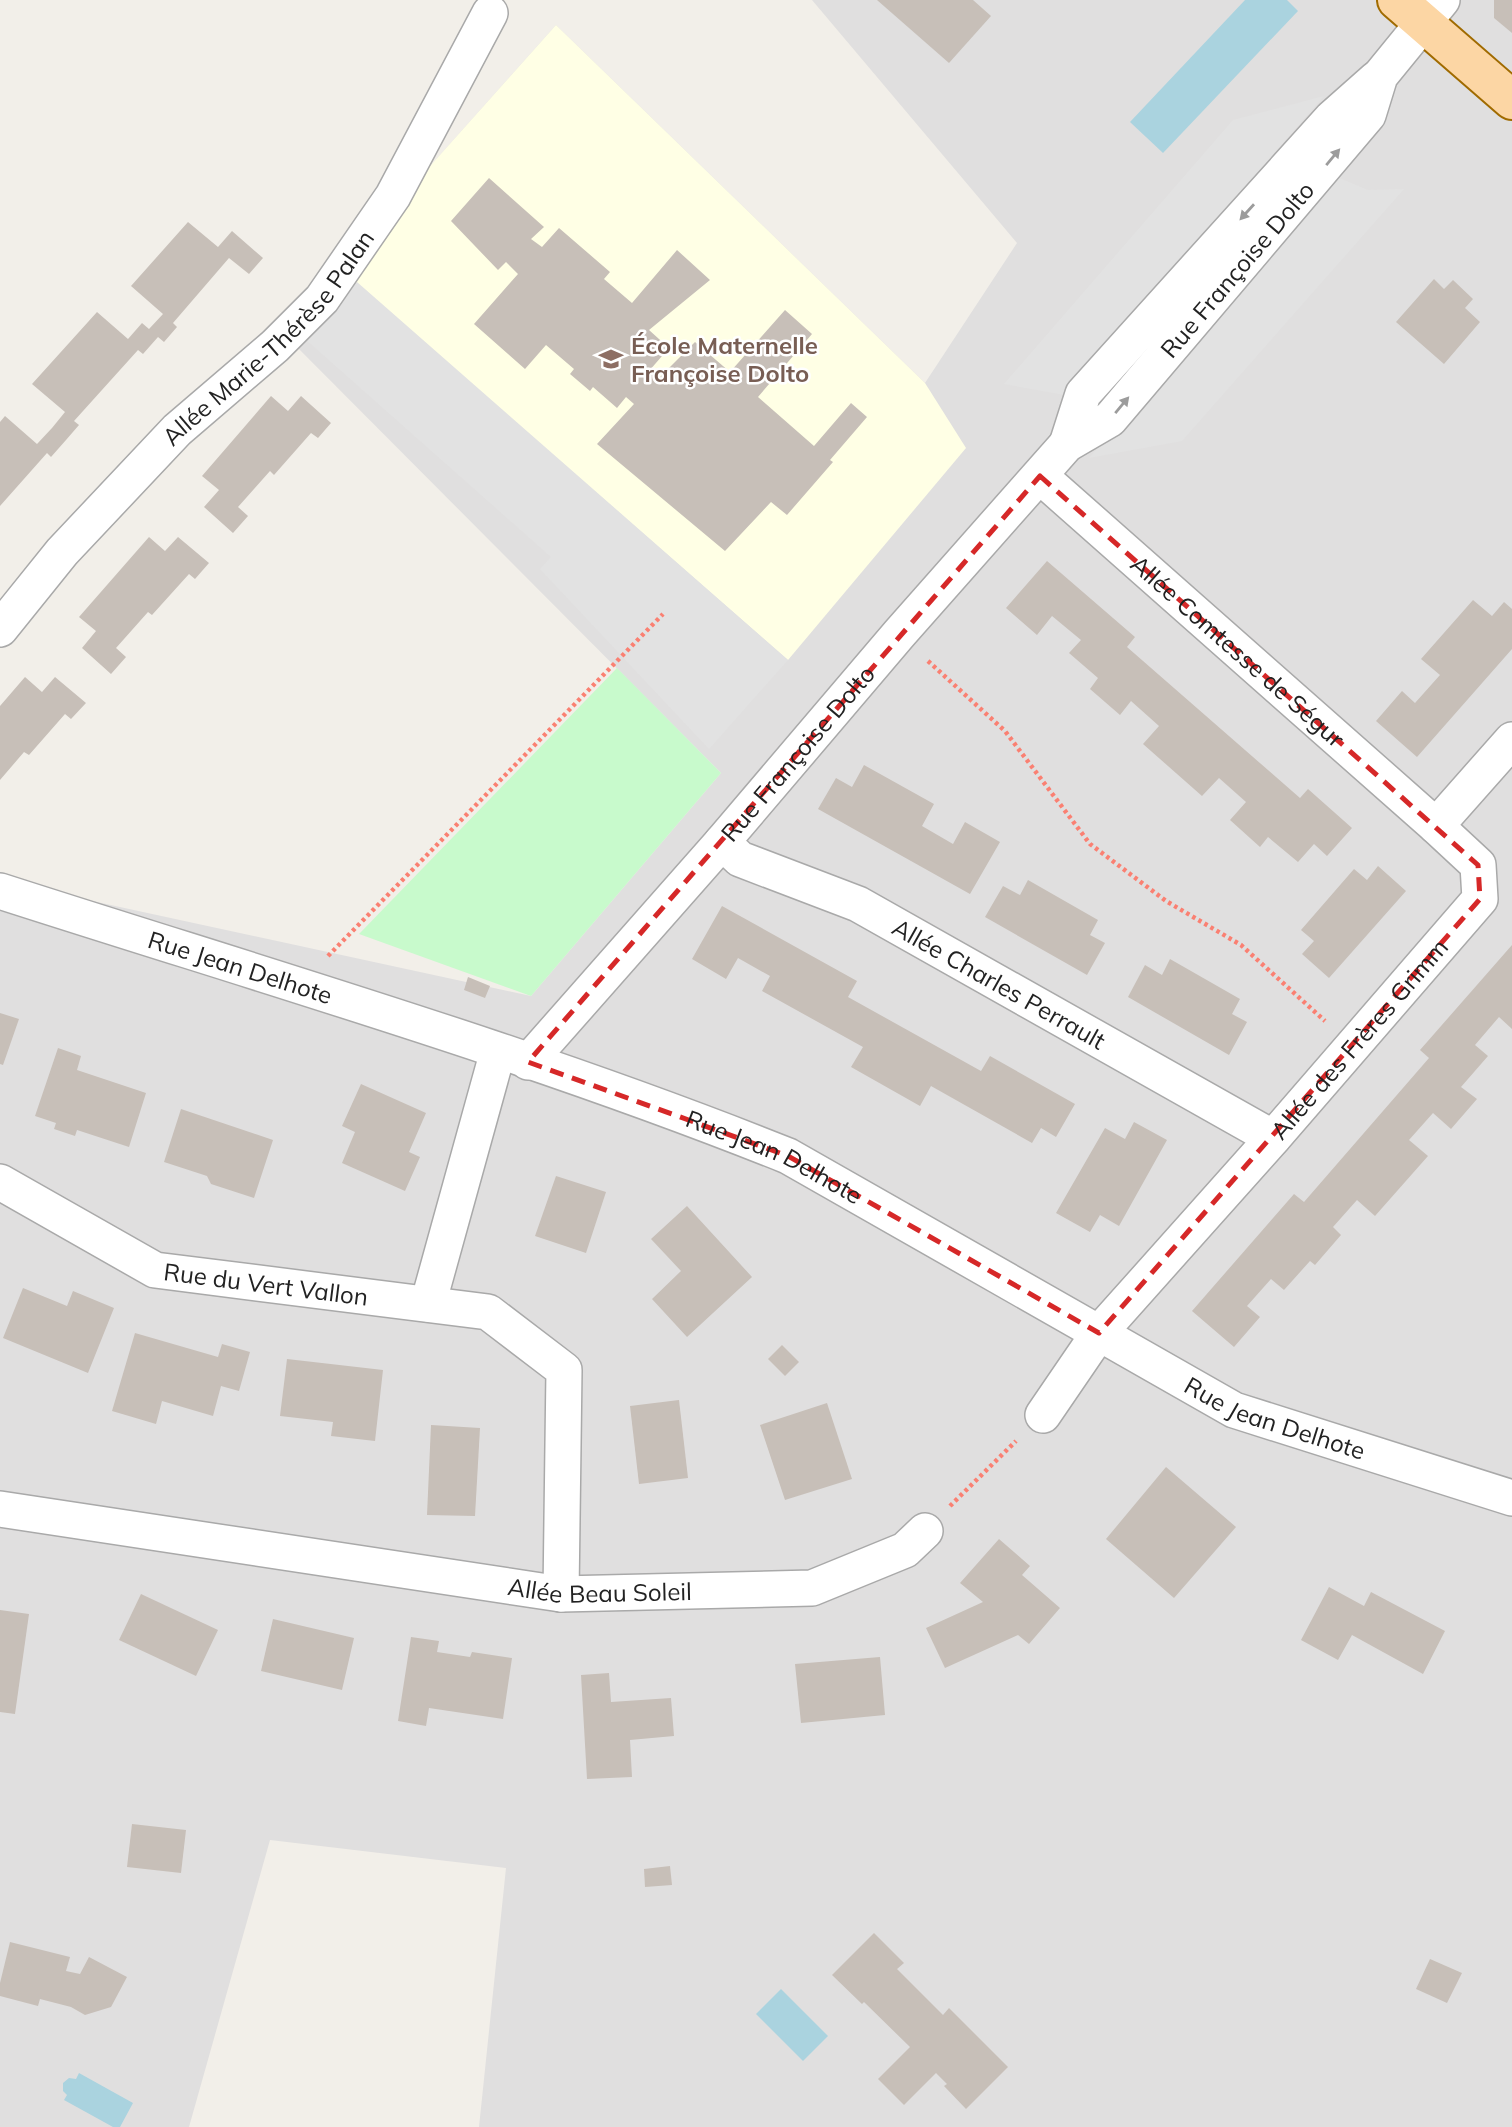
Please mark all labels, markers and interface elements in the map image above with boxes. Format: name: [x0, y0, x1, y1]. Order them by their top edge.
one-way arrow: [1325, 148, 1340, 165]
street label: Rue Françoise Dolto: [1154, 175, 1320, 364]
one-way arrow: [1239, 203, 1255, 221]
street label: Allée Marie-Thérèse Palan: [156, 224, 380, 451]
place label: École Maternelle Françoise Dolto: [631, 330, 818, 388]
school or university icon: École Maternelle Françoise Dolto: [597, 345, 625, 373]
one-way arrow: [1114, 396, 1130, 414]
street label: Allée Comtesse de Ségur: [1125, 548, 1351, 753]
street label: Rue Françoise Dolto: [714, 659, 881, 847]
street label: Allée Charles Perrault: [887, 912, 1111, 1056]
street label: Rue Jean Delhote: [145, 924, 336, 1010]
street label: Allée des Frères Grimm: [1264, 932, 1454, 1145]
street label: Rue Jean Delhote: [682, 1103, 868, 1210]
street label: Rue du Vert Vallon: [162, 1256, 370, 1312]
street label: Rue Jean Delhote: [1179, 1370, 1369, 1466]
street label: Allée Beau Soleil: [506, 1571, 692, 1609]

